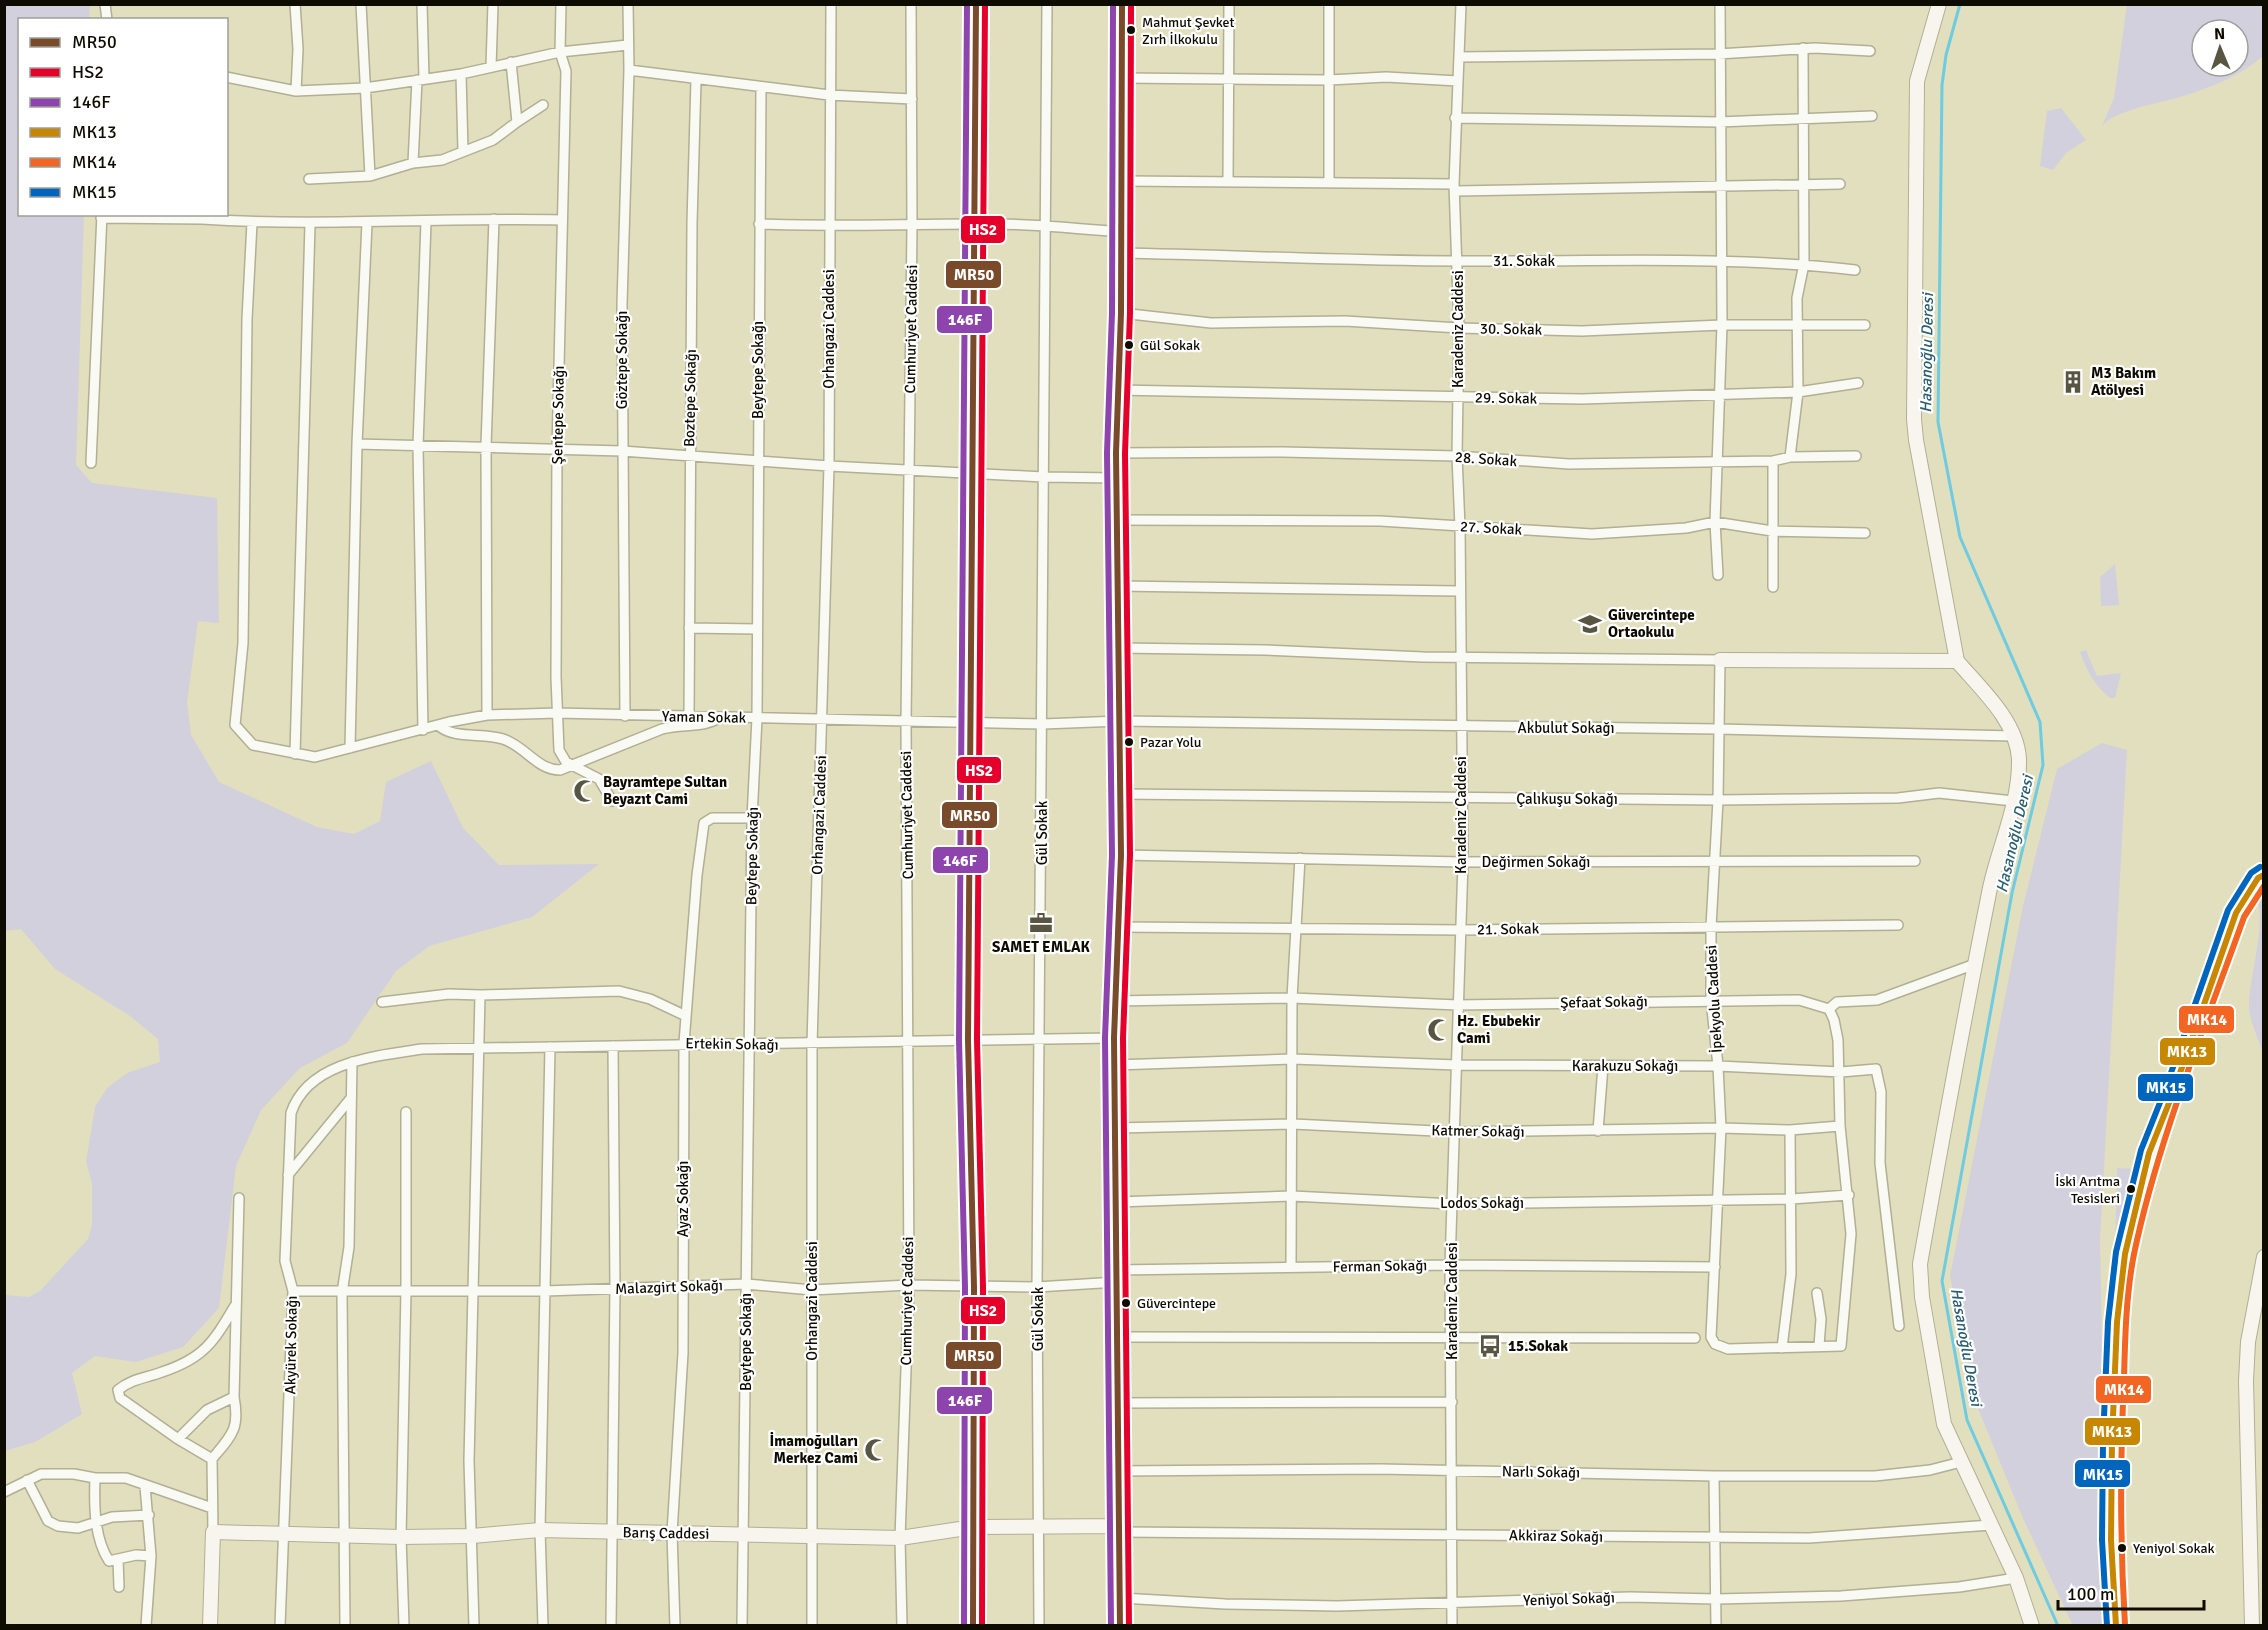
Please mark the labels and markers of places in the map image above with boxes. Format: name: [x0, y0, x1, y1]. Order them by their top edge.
place label: Mahmut Şevket Zırh İlkokulu: [1142, 14, 1235, 48]
marker: Mahmut Şevket Zırh İlkokulu: [1125, 24, 1137, 36]
place label: Gül Sokak: [1140, 337, 1200, 354]
marker: Gül Sokak: [1123, 339, 1135, 351]
place label: M3 Bakım Atölyesi: [2091, 364, 2156, 399]
building icon: M3 Bakım Atölyesi: [2060, 369, 2086, 395]
place label: Güvercintepe Ortaokulu: [1608, 606, 1695, 641]
school or university icon: Güvercintepe Ortaokulu: [1577, 611, 1603, 637]
place label: Pazar Yolu: [1140, 734, 1201, 751]
marker: Pazar Yolu: [1123, 736, 1135, 748]
place label: Bayramtepe Sultan Beyazıt Cami: [603, 773, 727, 808]
mosque icon: Bayramtepe Sultan Beyazıt Cami: [572, 778, 598, 804]
office icon: SAMET EMLAK: [1028, 910, 1054, 936]
place label: SAMET EMLAK: [992, 938, 1091, 956]
place label: Hz. Ebubekir Cami: [1457, 1012, 1540, 1047]
mosque icon: Hz. Ebubekir Cami: [1426, 1017, 1452, 1043]
place label: İski Arıtma Tesisleri: [2055, 1173, 2120, 1207]
marker: İski Arıtma Tesisleri: [2125, 1183, 2137, 1195]
place label: Güvercintepe: [1137, 1295, 1216, 1312]
marker: Güvercintepe: [1120, 1297, 1132, 1309]
bus stop icon: 15.Sokak: [1477, 1333, 1503, 1359]
place label: 15.Sokak: [1508, 1337, 1568, 1355]
place label: İmamoğulları Merkez Cami: [770, 1432, 858, 1467]
mosque icon: İmamoğulları Merkez Cami: [863, 1437, 889, 1463]
place label: Yeniyol Sokak: [2133, 1540, 2215, 1557]
marker: Yeniyol Sokak: [2116, 1542, 2128, 1554]

